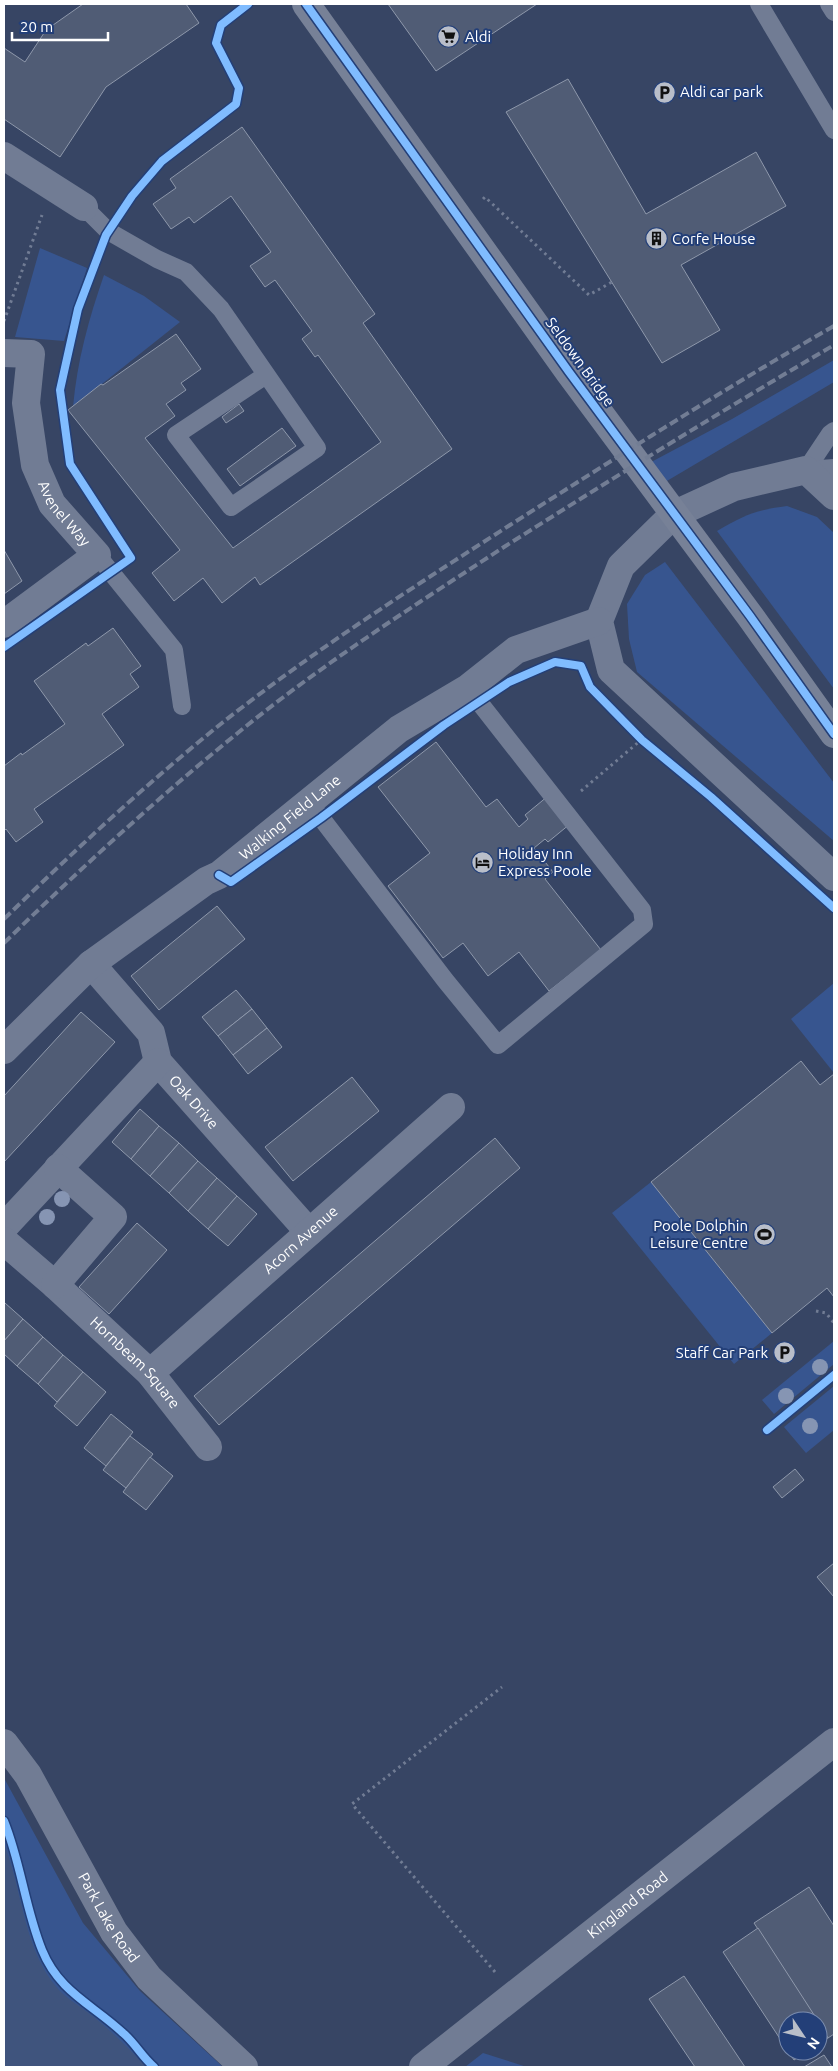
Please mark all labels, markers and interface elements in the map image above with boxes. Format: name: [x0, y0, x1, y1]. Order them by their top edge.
scale bar: [12, 10, 109, 42]
text: 20 m: [20, 18, 53, 35]
supermarket icon: Aldi: [437, 25, 461, 49]
place label: Aldi: [465, 28, 491, 45]
parking icon: Aldi car park: [652, 80, 676, 104]
place label: Aldi car park: [680, 83, 763, 100]
building icon: Corfe House: [644, 227, 668, 251]
place label: Corfe House: [672, 230, 756, 247]
street label: Seldown Bridge: [542, 314, 618, 409]
street label: Avenel Way: [35, 478, 94, 549]
street label: Walking Field Lane: [236, 771, 344, 863]
place label: Holiday Inn Express Poole: [498, 845, 592, 879]
hotel icon: Holiday Inn Express Poole: [470, 851, 494, 875]
street label: Oak Drive: [166, 1072, 222, 1132]
street label: Acorn Avenue: [260, 1202, 341, 1277]
place label: Poole Dolphin Leisure Centre: [650, 1217, 748, 1251]
sports icon: Poole Dolphin Leisure Centre: [752, 1223, 776, 1247]
street label: Hornbeam Square: [87, 1313, 184, 1412]
parking icon: Staff Car Park: [772, 1341, 796, 1365]
place label: Staff Car Park: [676, 1344, 768, 1361]
street label: Kingland Road: [584, 1868, 671, 1942]
street label: Park Lake Road: [75, 1870, 143, 1966]
north arrow: [778, 2011, 828, 2061]
text: N: [804, 2035, 823, 2052]

